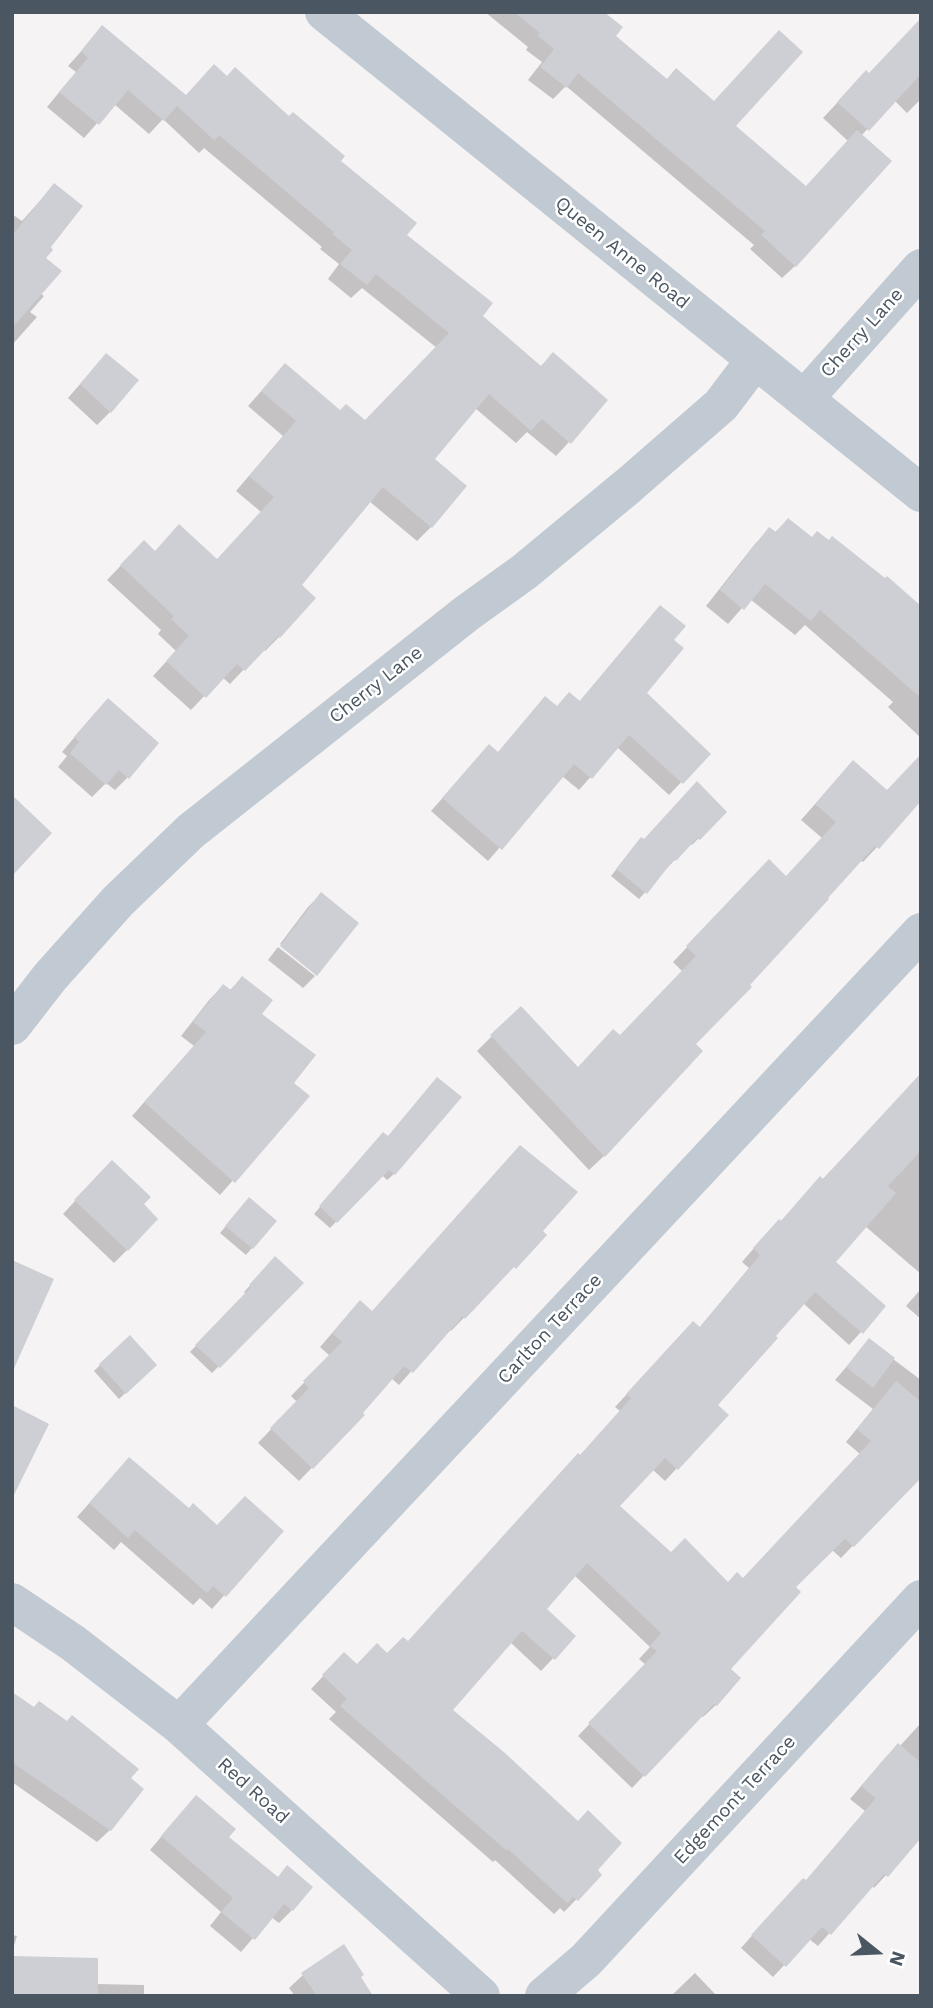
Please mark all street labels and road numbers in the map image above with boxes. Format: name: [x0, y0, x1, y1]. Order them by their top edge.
street label: Queen Anne Road: [550, 192, 694, 314]
street label: Cherry Lane: [816, 284, 908, 382]
street label: Cherry Lane: [325, 641, 427, 729]
street label: Carlton Terrace: [493, 1269, 607, 1389]
street label: Edgemont Terrace: [669, 1731, 801, 1869]
street label: Red Road: [213, 1753, 293, 1829]

